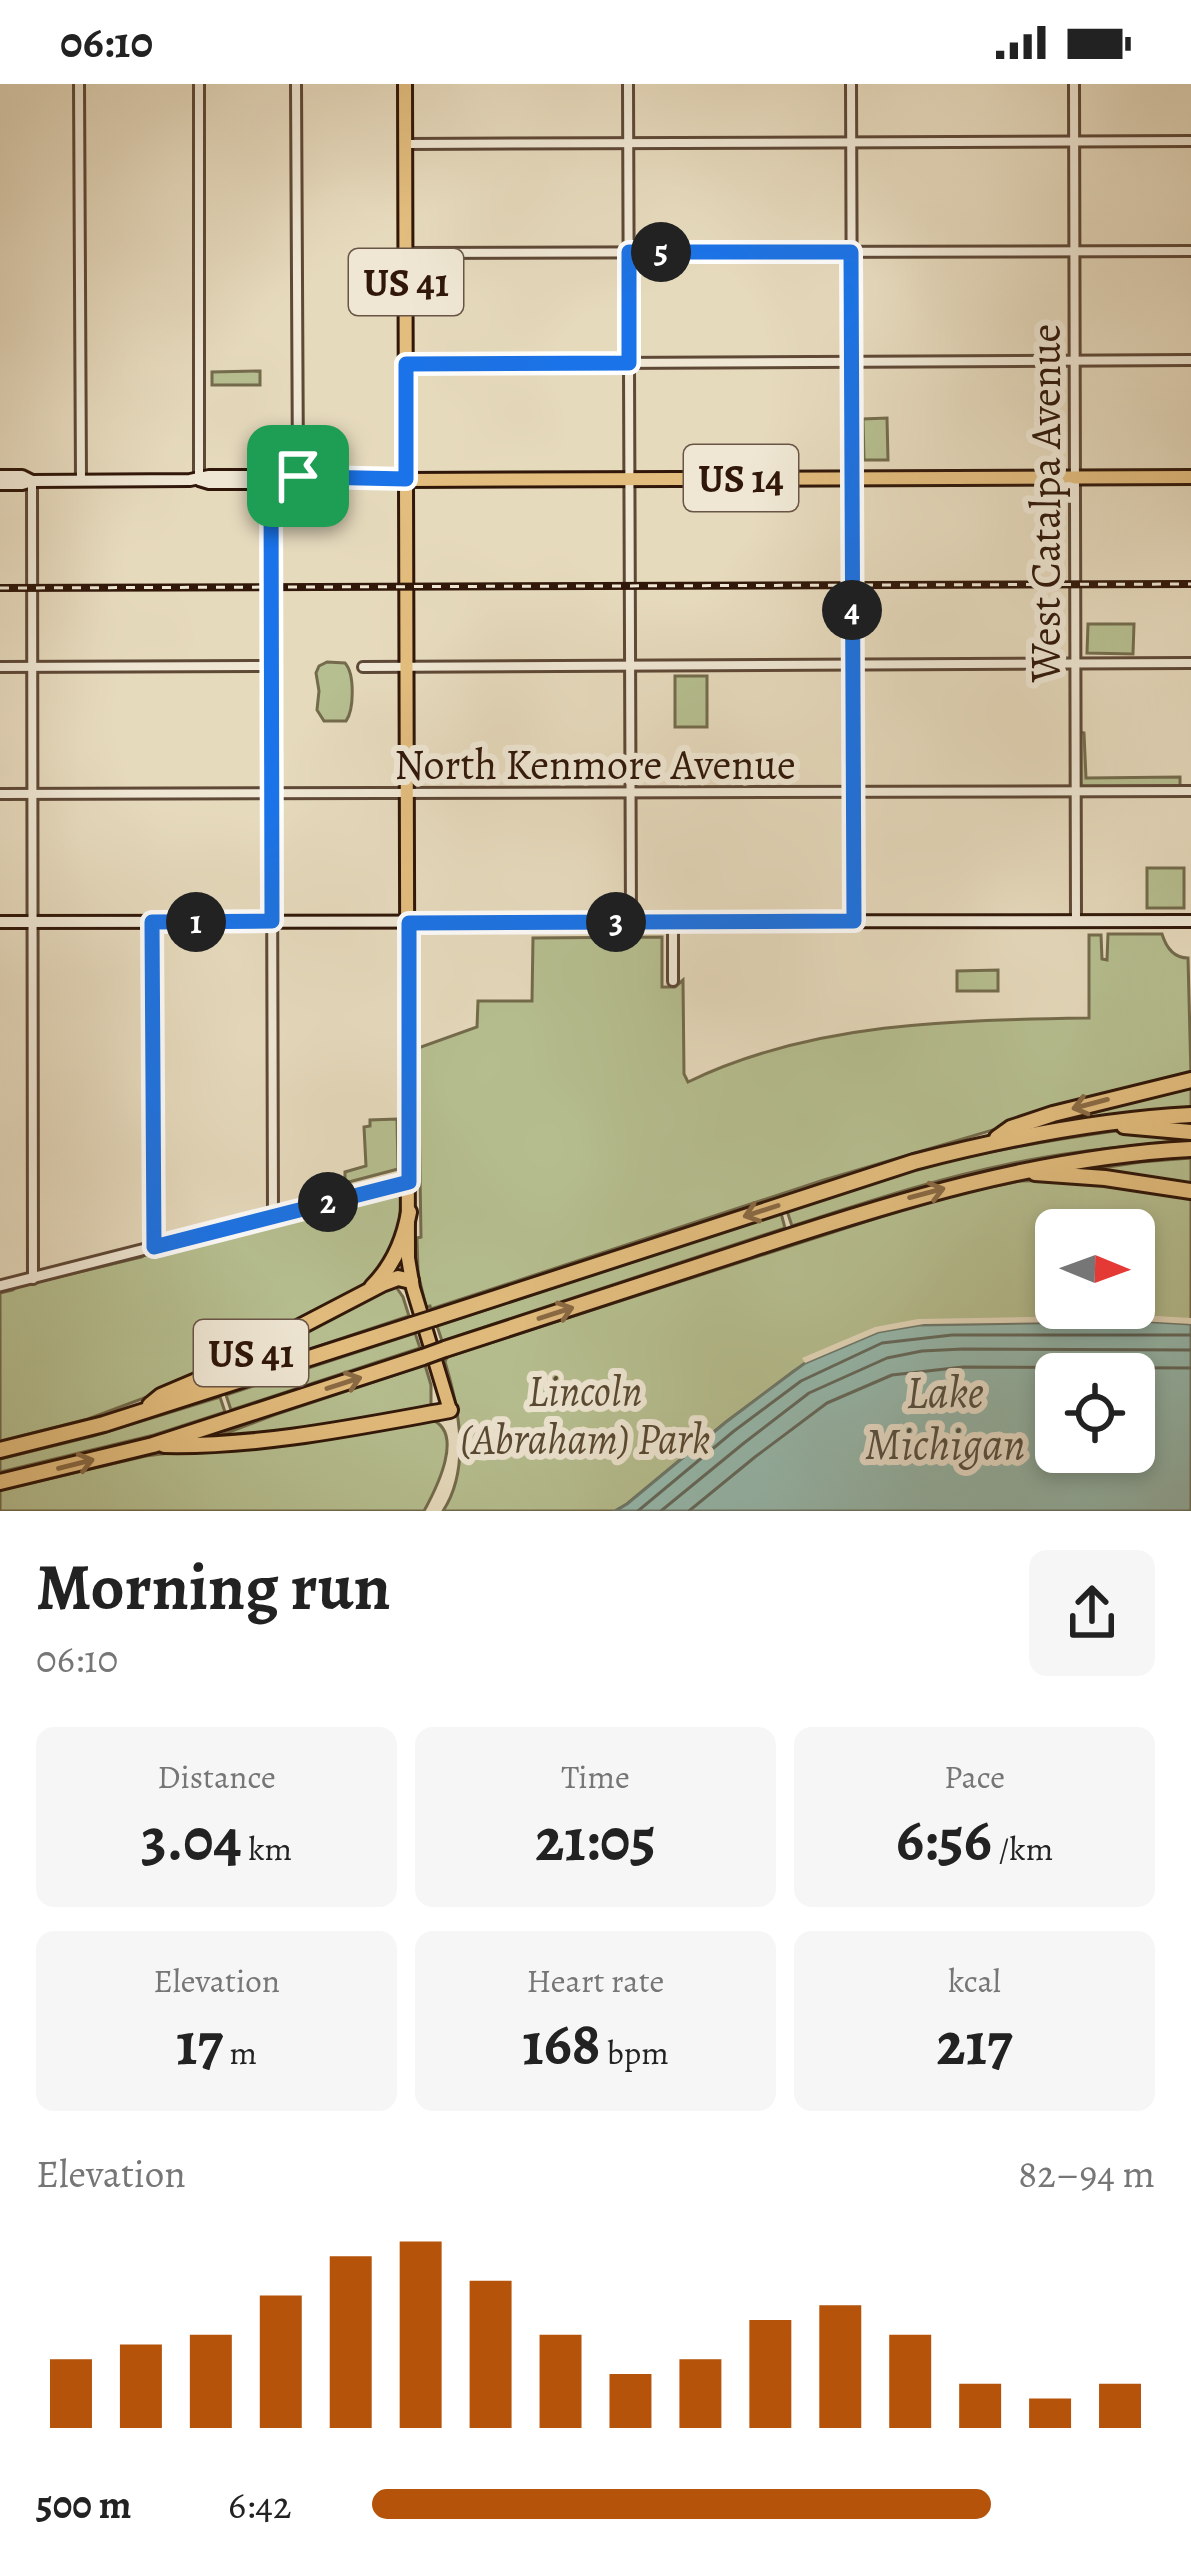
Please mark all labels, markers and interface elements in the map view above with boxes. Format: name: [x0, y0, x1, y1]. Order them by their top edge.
text: 06:10: [60, 11, 153, 73]
pin: 5: [631, 222, 691, 282]
text: 5: [654, 229, 668, 274]
road number: US 41: [349, 249, 463, 315]
street label: West Catalpa Avenue: [1017, 324, 1074, 683]
pin: [247, 425, 349, 527]
icon: arrive: [265, 443, 331, 509]
road number: US 14: [684, 445, 798, 511]
pin: 4: [822, 580, 882, 640]
text: 4: [844, 587, 860, 632]
street label: North Kenmore Avenue: [394, 736, 796, 793]
pin: 1: [166, 892, 226, 952]
pin: 3: [586, 892, 646, 952]
text: 1: [190, 899, 202, 944]
text: 3: [609, 899, 623, 944]
one-way arrow: [1071, 1095, 1109, 1117]
pin: 2: [298, 1172, 358, 1232]
text: 2: [320, 1179, 336, 1224]
one-way arrow: [907, 1181, 945, 1203]
one-way arrow: [743, 1201, 781, 1223]
north arrow: [1035, 1209, 1155, 1329]
map controls: [1035, 1209, 1155, 1473]
one-way arrow: [536, 1300, 574, 1322]
road number: US 41: [194, 1320, 308, 1386]
button: locate: [1035, 1353, 1155, 1473]
water label: Lake Michigan: [865, 1361, 1025, 1475]
park label: Lincoln (Abraham) Park: [460, 1362, 710, 1467]
one-way arrow: [325, 1371, 362, 1392]
one-way arrow: [57, 1452, 95, 1474]
text: Morning run: [36, 1542, 391, 1632]
button: share: [1029, 1550, 1155, 1676]
text: 06:10: [36, 1632, 118, 1685]
text: Distance: [157, 1754, 276, 1799]
text: Time: [561, 1754, 630, 1799]
text: Pace: [944, 1754, 1005, 1799]
text: 3.04: [141, 1799, 242, 1881]
text: 21:05: [535, 1799, 656, 1881]
text: 6:56: [896, 1799, 992, 1881]
text: km: [242, 1826, 292, 1871]
text: /km: [992, 1826, 1053, 1871]
text: Elevation: [153, 1958, 280, 2003]
text: Heart rate: [527, 1958, 664, 2003]
text: kcal: [948, 1958, 1001, 2003]
text: 17: [176, 2003, 223, 2085]
text: 168: [522, 2003, 601, 2085]
text: 217: [936, 2003, 1013, 2085]
text: m: [223, 2030, 257, 2075]
text: bpm: [601, 2030, 669, 2075]
text: Elevation: [36, 2147, 186, 2200]
text: 82–94 m: [1018, 2147, 1155, 2200]
text: 500 m: [36, 2478, 131, 2531]
text: 6:42: [228, 2478, 292, 2531]

